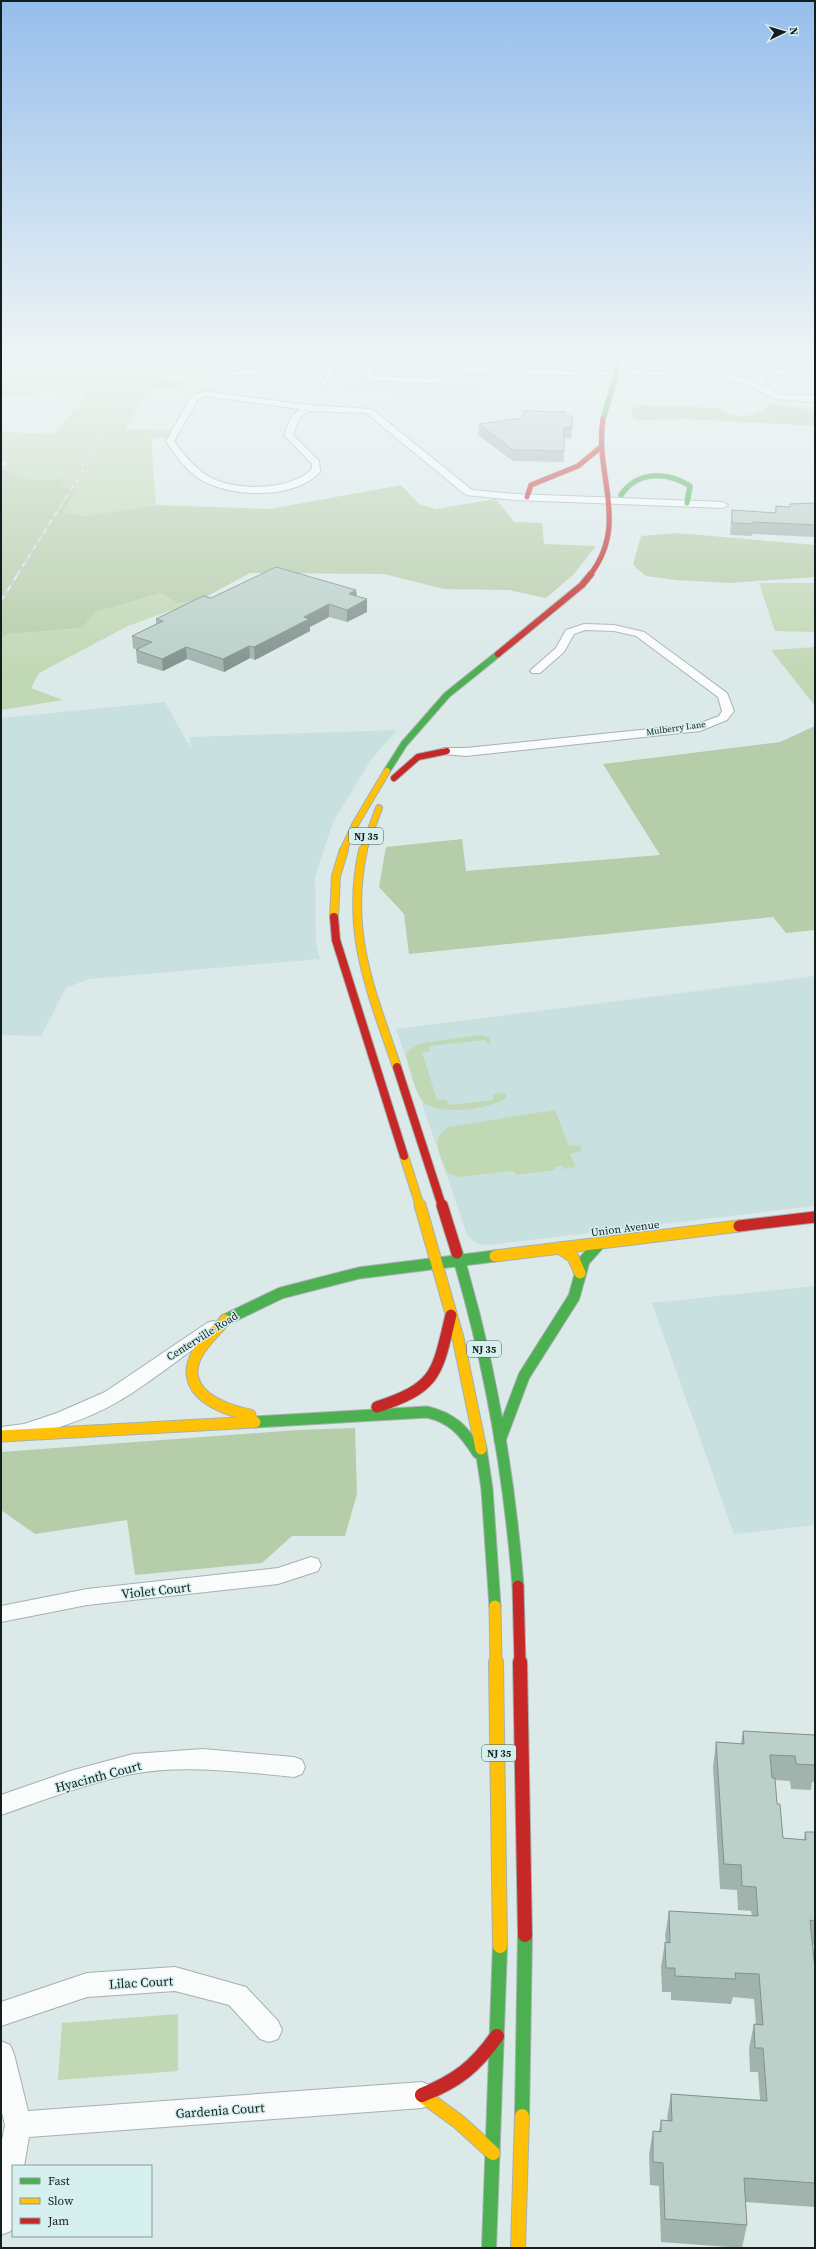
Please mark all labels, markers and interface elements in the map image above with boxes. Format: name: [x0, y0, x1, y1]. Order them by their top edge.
north arrow: [764, 12, 804, 52]
text: N: [786, 27, 801, 36]
street label: Mulberry Lane: [645, 718, 707, 738]
road number: NJ 35: [349, 828, 383, 844]
street label: Union Avenue: [590, 1217, 661, 1240]
street label: Centerville Road: [164, 1308, 241, 1364]
road number: NJ 35: [467, 1341, 501, 1357]
street label: Violet Court: [120, 1578, 192, 1603]
road number: NJ 35: [482, 1745, 516, 1761]
street label: Hyacinth Court: [53, 1757, 144, 1796]
street label: Lilac Court: [109, 1972, 174, 1993]
street label: Gardenia Court: [175, 2099, 266, 2122]
legend: [12, 2165, 152, 2237]
text: Fast: [48, 2173, 70, 2189]
text: Slow: [48, 2193, 74, 2209]
text: Jam: [47, 2213, 69, 2229]

